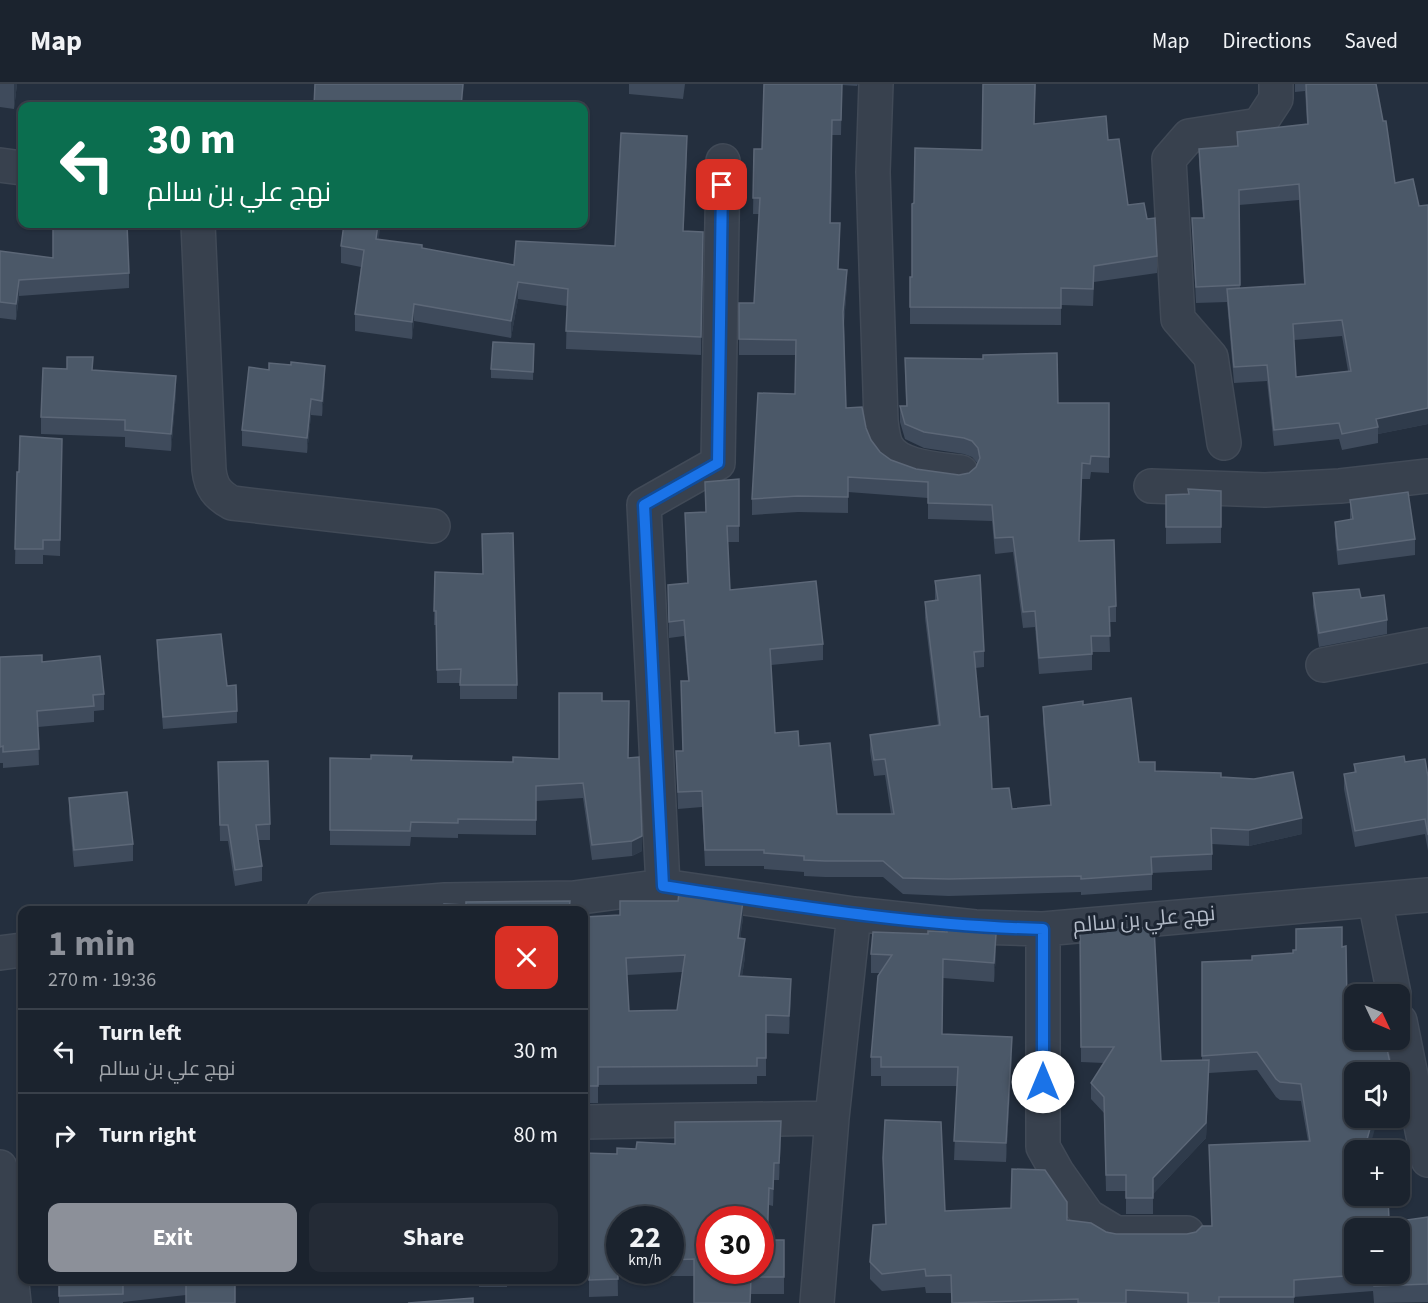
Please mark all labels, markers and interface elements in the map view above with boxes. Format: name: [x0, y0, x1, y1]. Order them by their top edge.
text: Map: [30, 21, 82, 61]
text: Map: [1152, 26, 1190, 56]
text: Directions: [1223, 26, 1311, 56]
text: Saved: [1344, 26, 1398, 56]
text: 30 m: [147, 110, 236, 170]
icon: left: [48, 126, 126, 204]
pin: [696, 159, 747, 210]
icon: arrive: [705, 168, 738, 201]
text: نهج علي بن سالم: [147, 173, 331, 212]
street label: نهج علي بن سالم: [1071, 898, 1217, 941]
text: 1 min: [48, 918, 136, 969]
button: close: [495, 926, 558, 989]
text: 270 m · 19:36: [48, 966, 156, 994]
north arrow: [1344, 984, 1410, 1050]
map controls: [1344, 984, 1410, 1284]
text: Turn left: [99, 1017, 181, 1049]
icon: left: [48, 1035, 81, 1068]
text: 30 m: [513, 1035, 558, 1067]
position arrow: [1011, 1050, 1075, 1114]
text: نهج علي بن سالم: [99, 1055, 235, 1083]
button: sound: [1344, 1062, 1410, 1128]
icon: right: [48, 1119, 81, 1152]
text: Turn right: [99, 1119, 196, 1151]
text: 80 m: [513, 1119, 558, 1151]
button: +: [1344, 1140, 1410, 1206]
button: Exit: [48, 1203, 297, 1272]
button: Share: [309, 1203, 558, 1272]
speed limit sign: 30: [696, 1206, 774, 1284]
text: 22: [629, 1216, 661, 1259]
button: −: [1344, 1218, 1410, 1284]
text: km/h: [628, 1250, 662, 1271]

